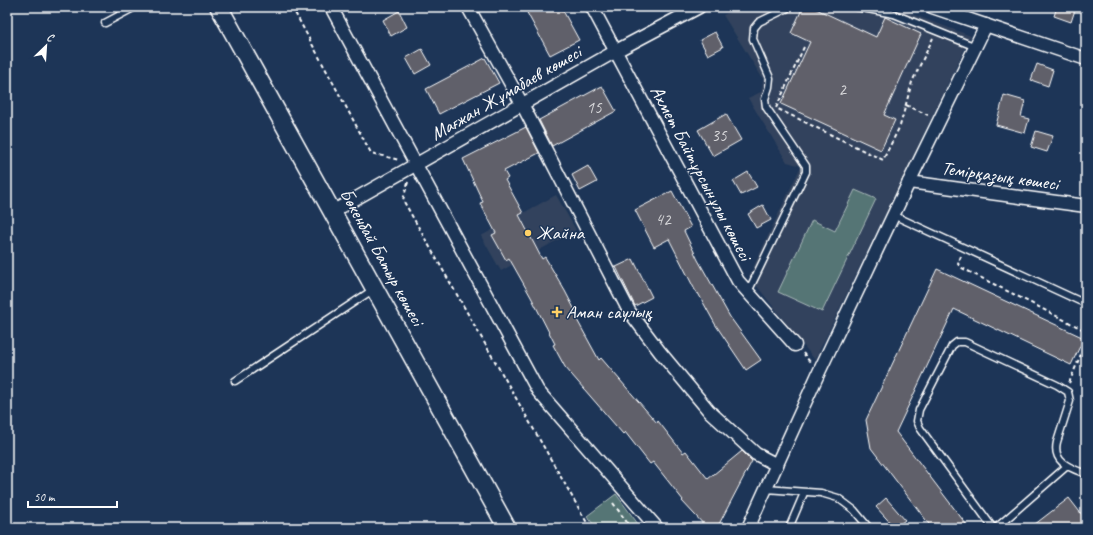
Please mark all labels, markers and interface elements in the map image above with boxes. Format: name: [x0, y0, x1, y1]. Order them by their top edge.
north arrow: [26, 26, 66, 66]
text: С: [45, 29, 57, 45]
street label: Мағжан Жұмабаев көшесі: [426, 39, 588, 146]
house number: 2: [838, 79, 847, 100]
street label: Ахмет Байтұрсынұлы көшесі: [645, 81, 759, 267]
house number: 15: [586, 97, 603, 118]
house number: 35: [711, 125, 728, 146]
street label: Темірқазық көшесі: [940, 156, 1063, 196]
street label: Бөкенбай Батыр көшесі: [334, 184, 431, 332]
house number: 42: [655, 209, 672, 230]
place label: Жайна: [536, 221, 586, 245]
marker: Жайна: [523, 228, 533, 238]
place label: Аман саулық: [566, 300, 653, 324]
marker: Аман саулық: [551, 306, 563, 318]
scale bar: [28, 483, 117, 509]
text: 50 m: [34, 489, 56, 505]

